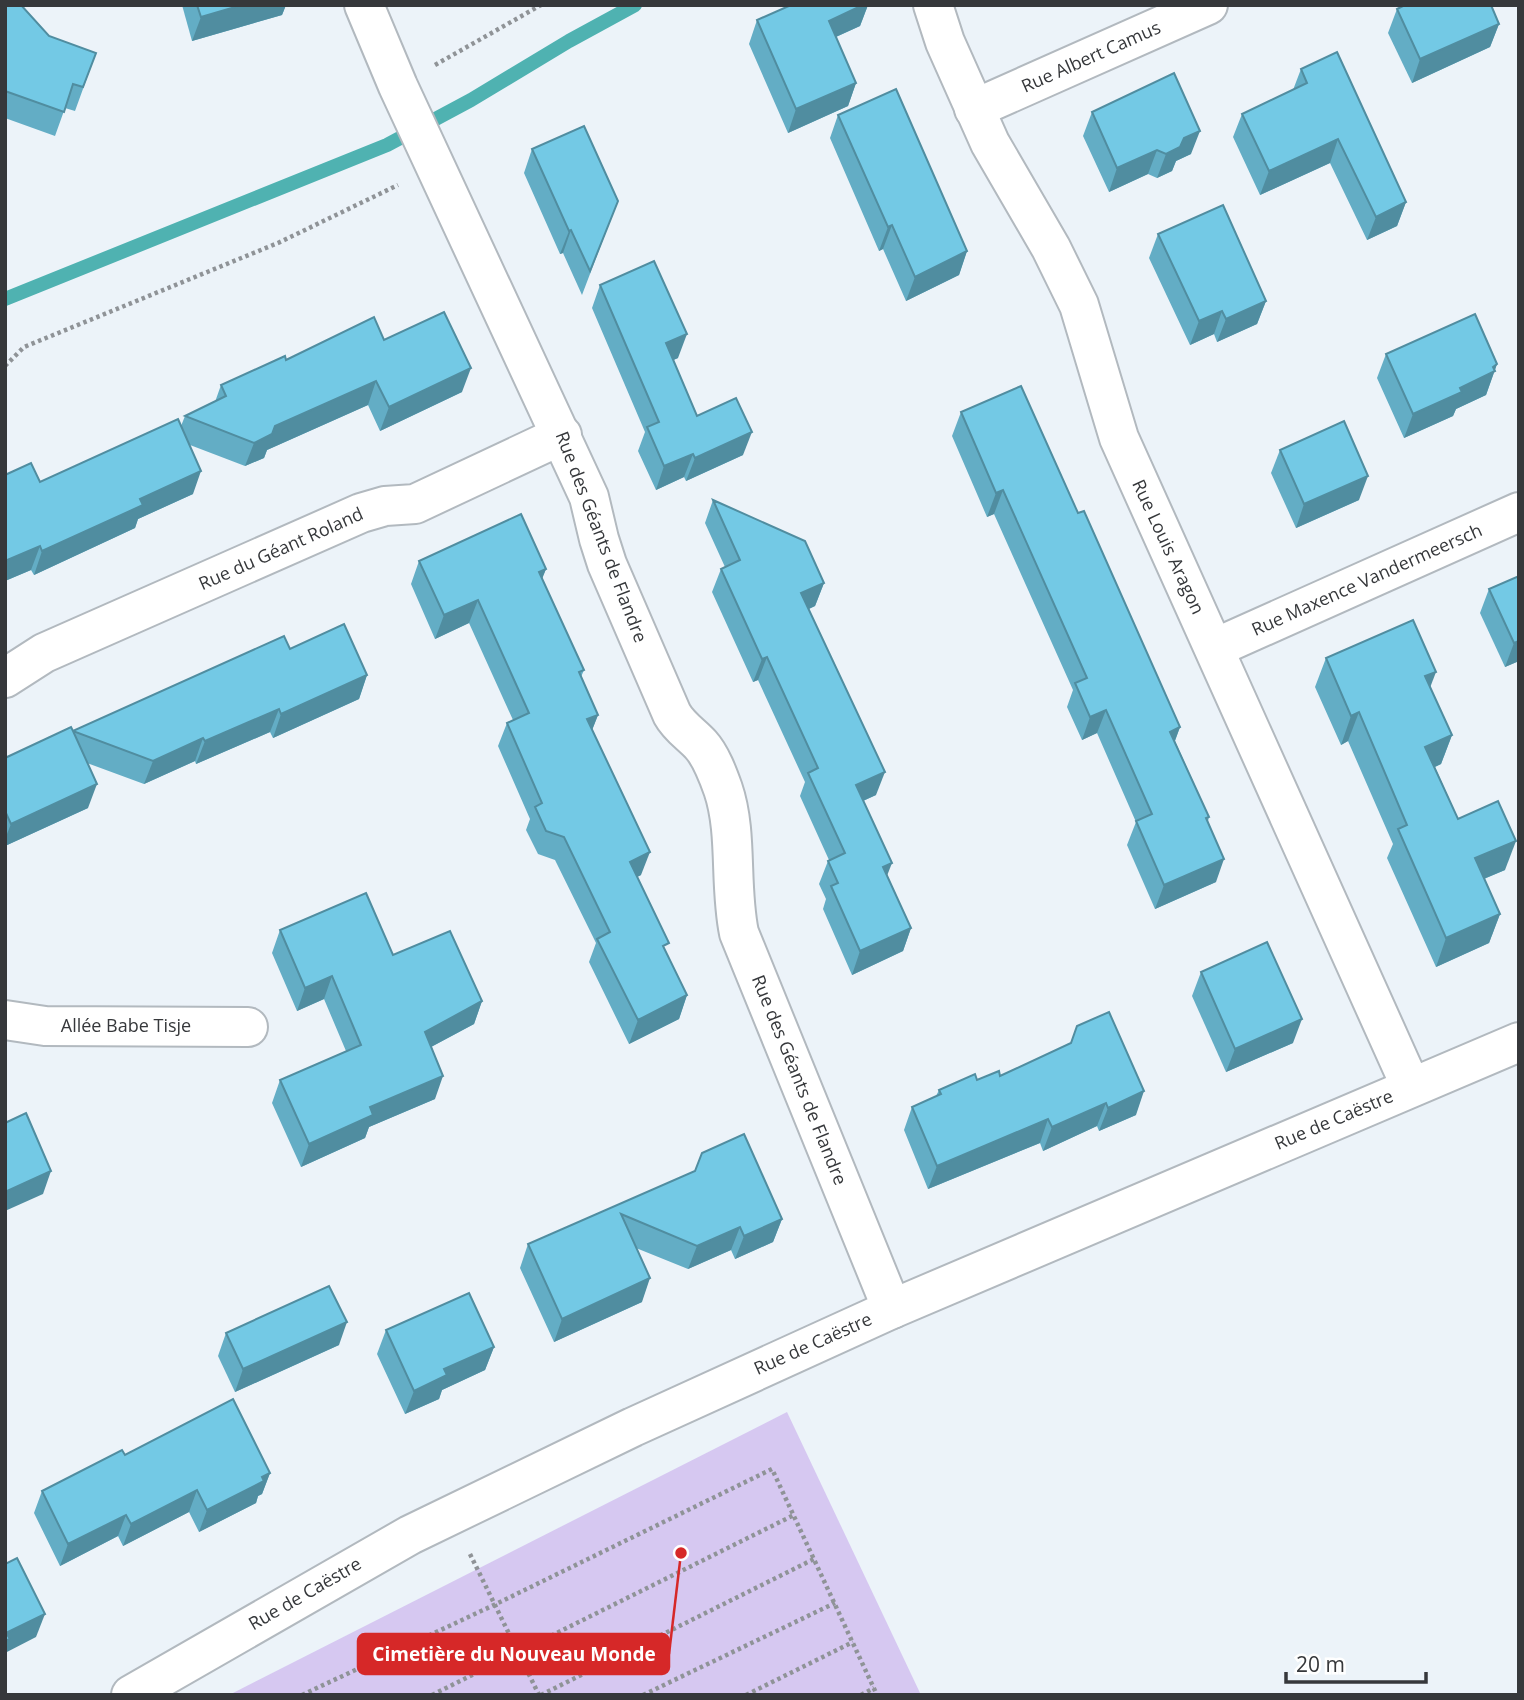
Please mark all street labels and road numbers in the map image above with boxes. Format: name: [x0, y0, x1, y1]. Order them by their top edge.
street label: Rue Albert Camus: [1017, 15, 1164, 98]
street label: Rue des Géants de Flandre: [551, 428, 653, 646]
street label: Rue Louis Aragon: [1127, 475, 1211, 618]
street label: Rue du Géant Roland: [195, 501, 367, 595]
street label: Rue Maxence Vandermeersch: [1248, 517, 1486, 641]
street label: Rue des Géants de Flandre: [747, 971, 853, 1188]
street label: Allée Babe Tisje: [61, 1013, 191, 1037]
street label: Rue de Caëstre: [1271, 1083, 1397, 1155]
street label: Rue de Caëstre: [750, 1306, 875, 1380]
street label: Rue de Caëstre: [244, 1551, 365, 1635]

